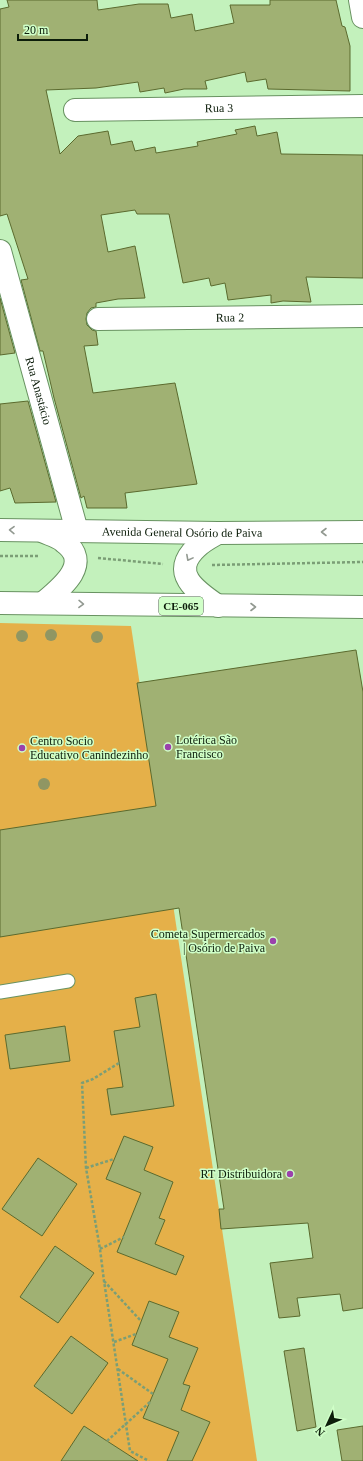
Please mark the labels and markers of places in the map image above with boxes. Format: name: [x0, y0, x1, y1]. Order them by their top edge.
place label: Lotérica São Francisco: [176, 733, 237, 761]
place label: Centro Socio Educativo Canindezinho: [30, 734, 148, 762]
marker: Lotérica São Francisco: [163, 742, 173, 752]
marker: Centro Socio Educativo Canindezinho: [17, 743, 27, 753]
place label: Cometa Supermercados | Osório de Paiva: [151, 927, 266, 955]
marker: Cometa Supermercados | Osório de Paiva: [268, 936, 278, 946]
place label: RT Distribuidora: [201, 1167, 283, 1181]
marker: RT Distribuidora: [285, 1169, 295, 1179]

